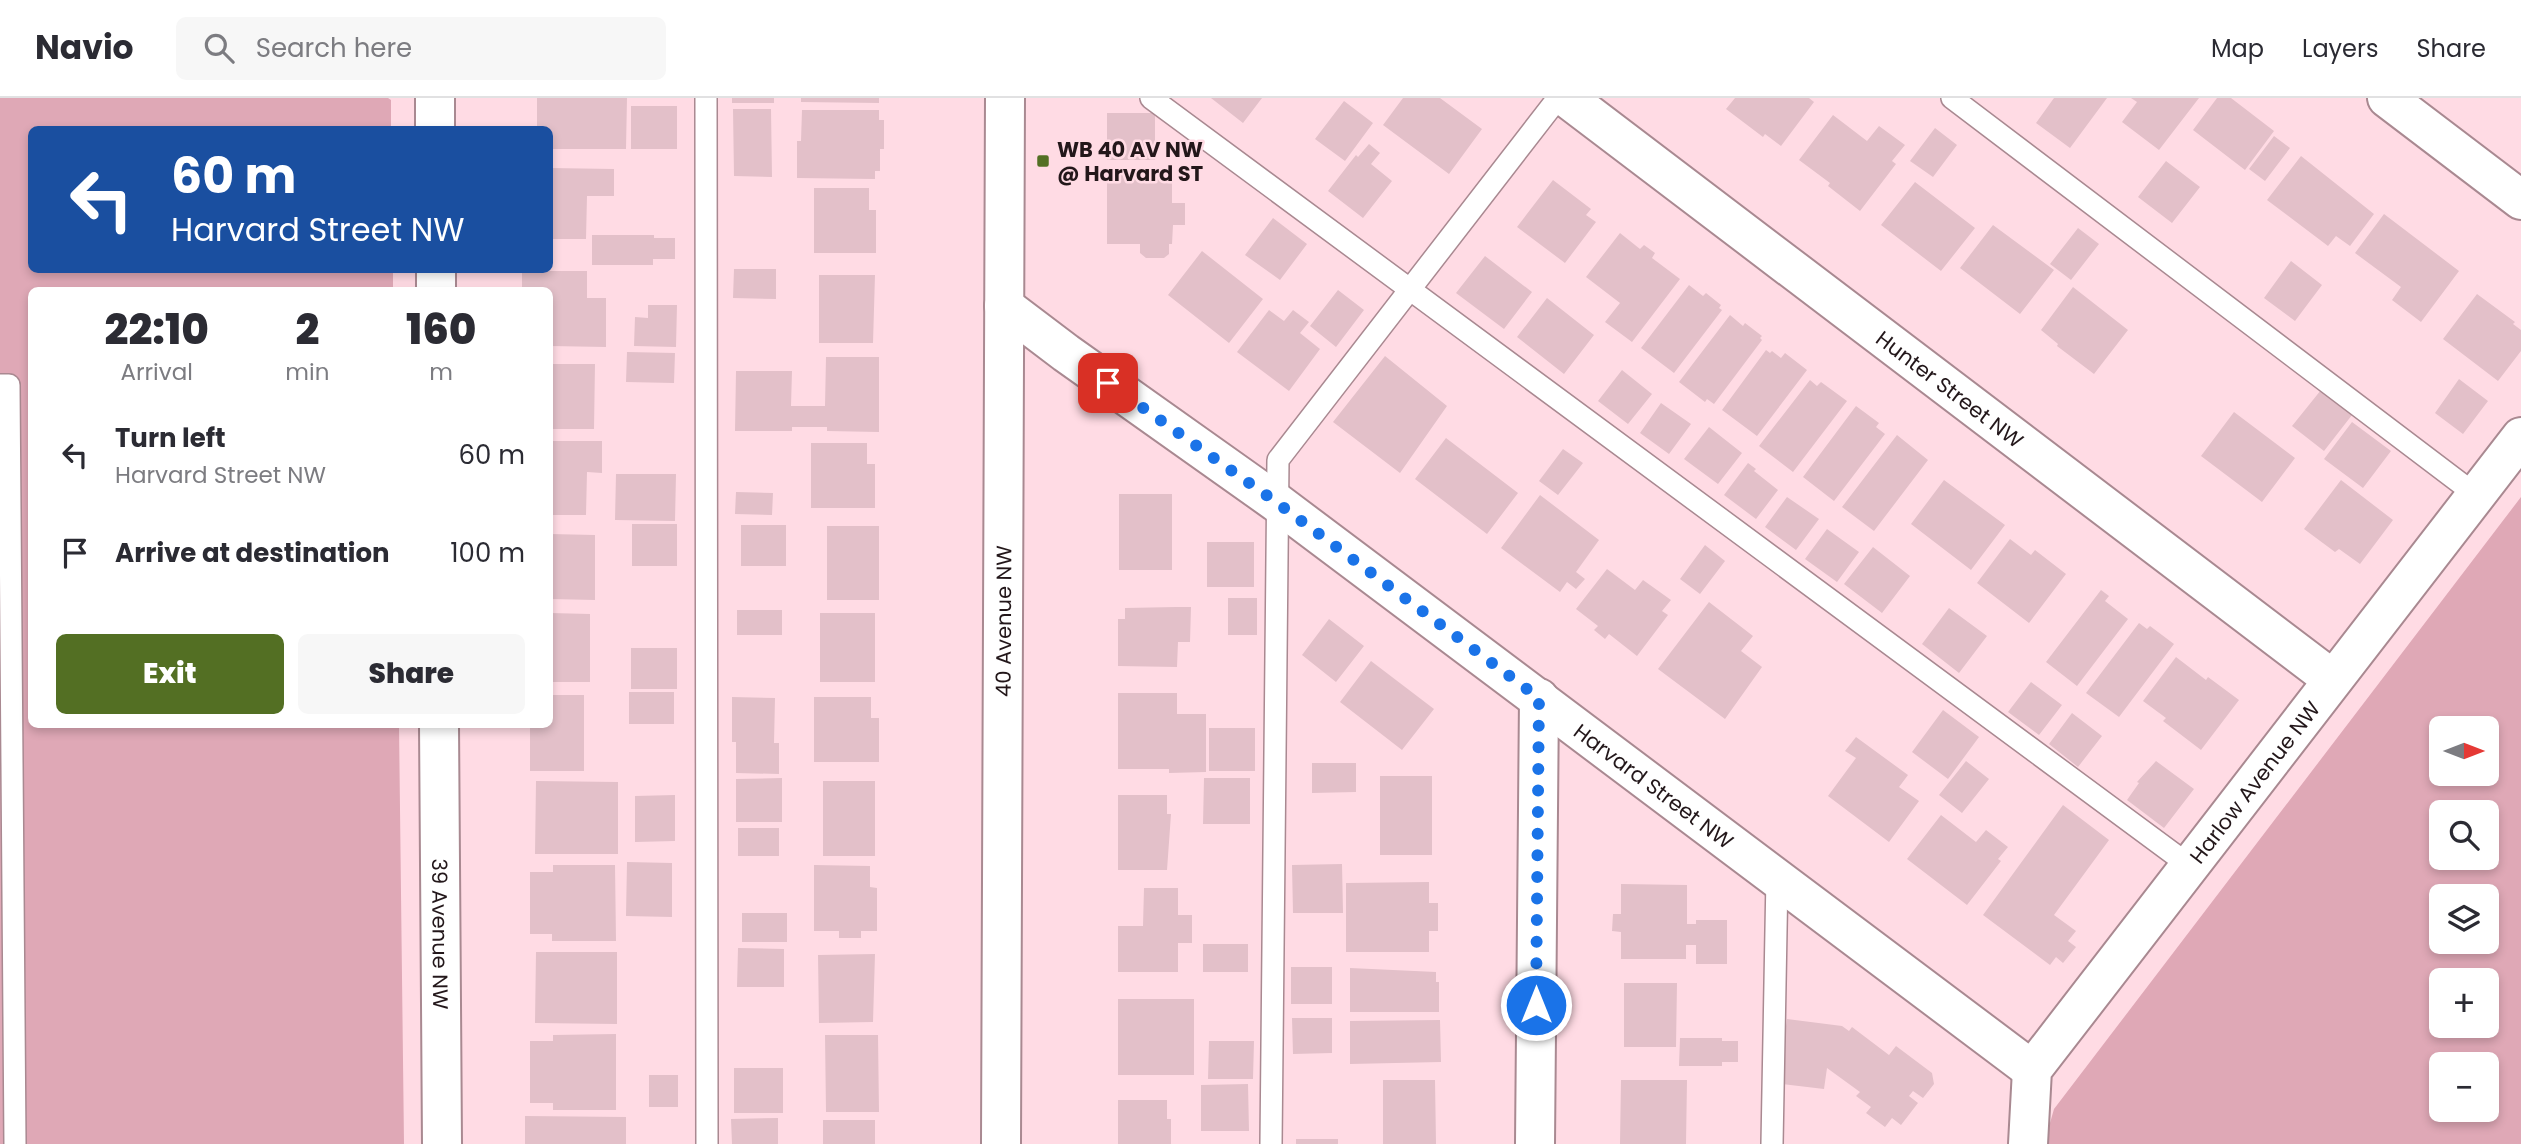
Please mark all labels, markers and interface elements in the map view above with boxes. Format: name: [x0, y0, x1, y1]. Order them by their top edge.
search box: [176, 17, 666, 80]
text: Navio: [35, 24, 134, 71]
icon: search: [200, 29, 238, 67]
text: Search here: [256, 30, 412, 66]
text: Map: [2211, 32, 2264, 65]
text: Layers: [2302, 32, 2378, 65]
text: Share: [2416, 32, 2486, 65]
place label: WB 40 AV NW @ Harvard ST: [1057, 135, 1203, 188]
text: 60 m: [171, 142, 296, 210]
marker: WB 40 AV NW @ Harvard ST: [1035, 153, 1051, 169]
icon: left: [56, 154, 147, 245]
text: Harvard Street NW: [171, 207, 464, 252]
text: 22:10: [105, 300, 209, 359]
text: 2: [295, 300, 319, 359]
text: 160: [406, 300, 476, 359]
street label: Hunter Street NW: [1870, 324, 2030, 455]
pin: [1078, 353, 1138, 413]
text: Arrival: [120, 356, 193, 388]
text: min: [285, 356, 329, 388]
text: m: [429, 356, 453, 388]
icon: arrive: [1089, 364, 1127, 402]
text: Turn left: [115, 420, 226, 456]
icon: left: [56, 436, 94, 474]
text: 60 m: [458, 437, 525, 473]
text: Harvard Street NW: [115, 459, 326, 491]
icon: arrive: [56, 534, 94, 572]
text: Arrive at destination: [115, 535, 390, 571]
text: 100 m: [450, 535, 525, 571]
street label: 40 Avenue NW: [988, 545, 1018, 697]
button: Exit: [56, 634, 284, 714]
button: Share: [298, 634, 525, 714]
street label: Harlow Avenue NW: [2183, 694, 2327, 869]
street label: Harvard Street NW: [1568, 716, 1740, 856]
north arrow: [2429, 716, 2499, 786]
map controls: [2429, 716, 2499, 1122]
button: search: [2429, 800, 2499, 870]
street label: 39 Avenue NW: [425, 858, 456, 1010]
button: layers: [2429, 884, 2499, 954]
position arrow: [1499, 968, 1573, 1042]
button: +: [2429, 968, 2499, 1038]
button: −: [2429, 1052, 2499, 1122]

